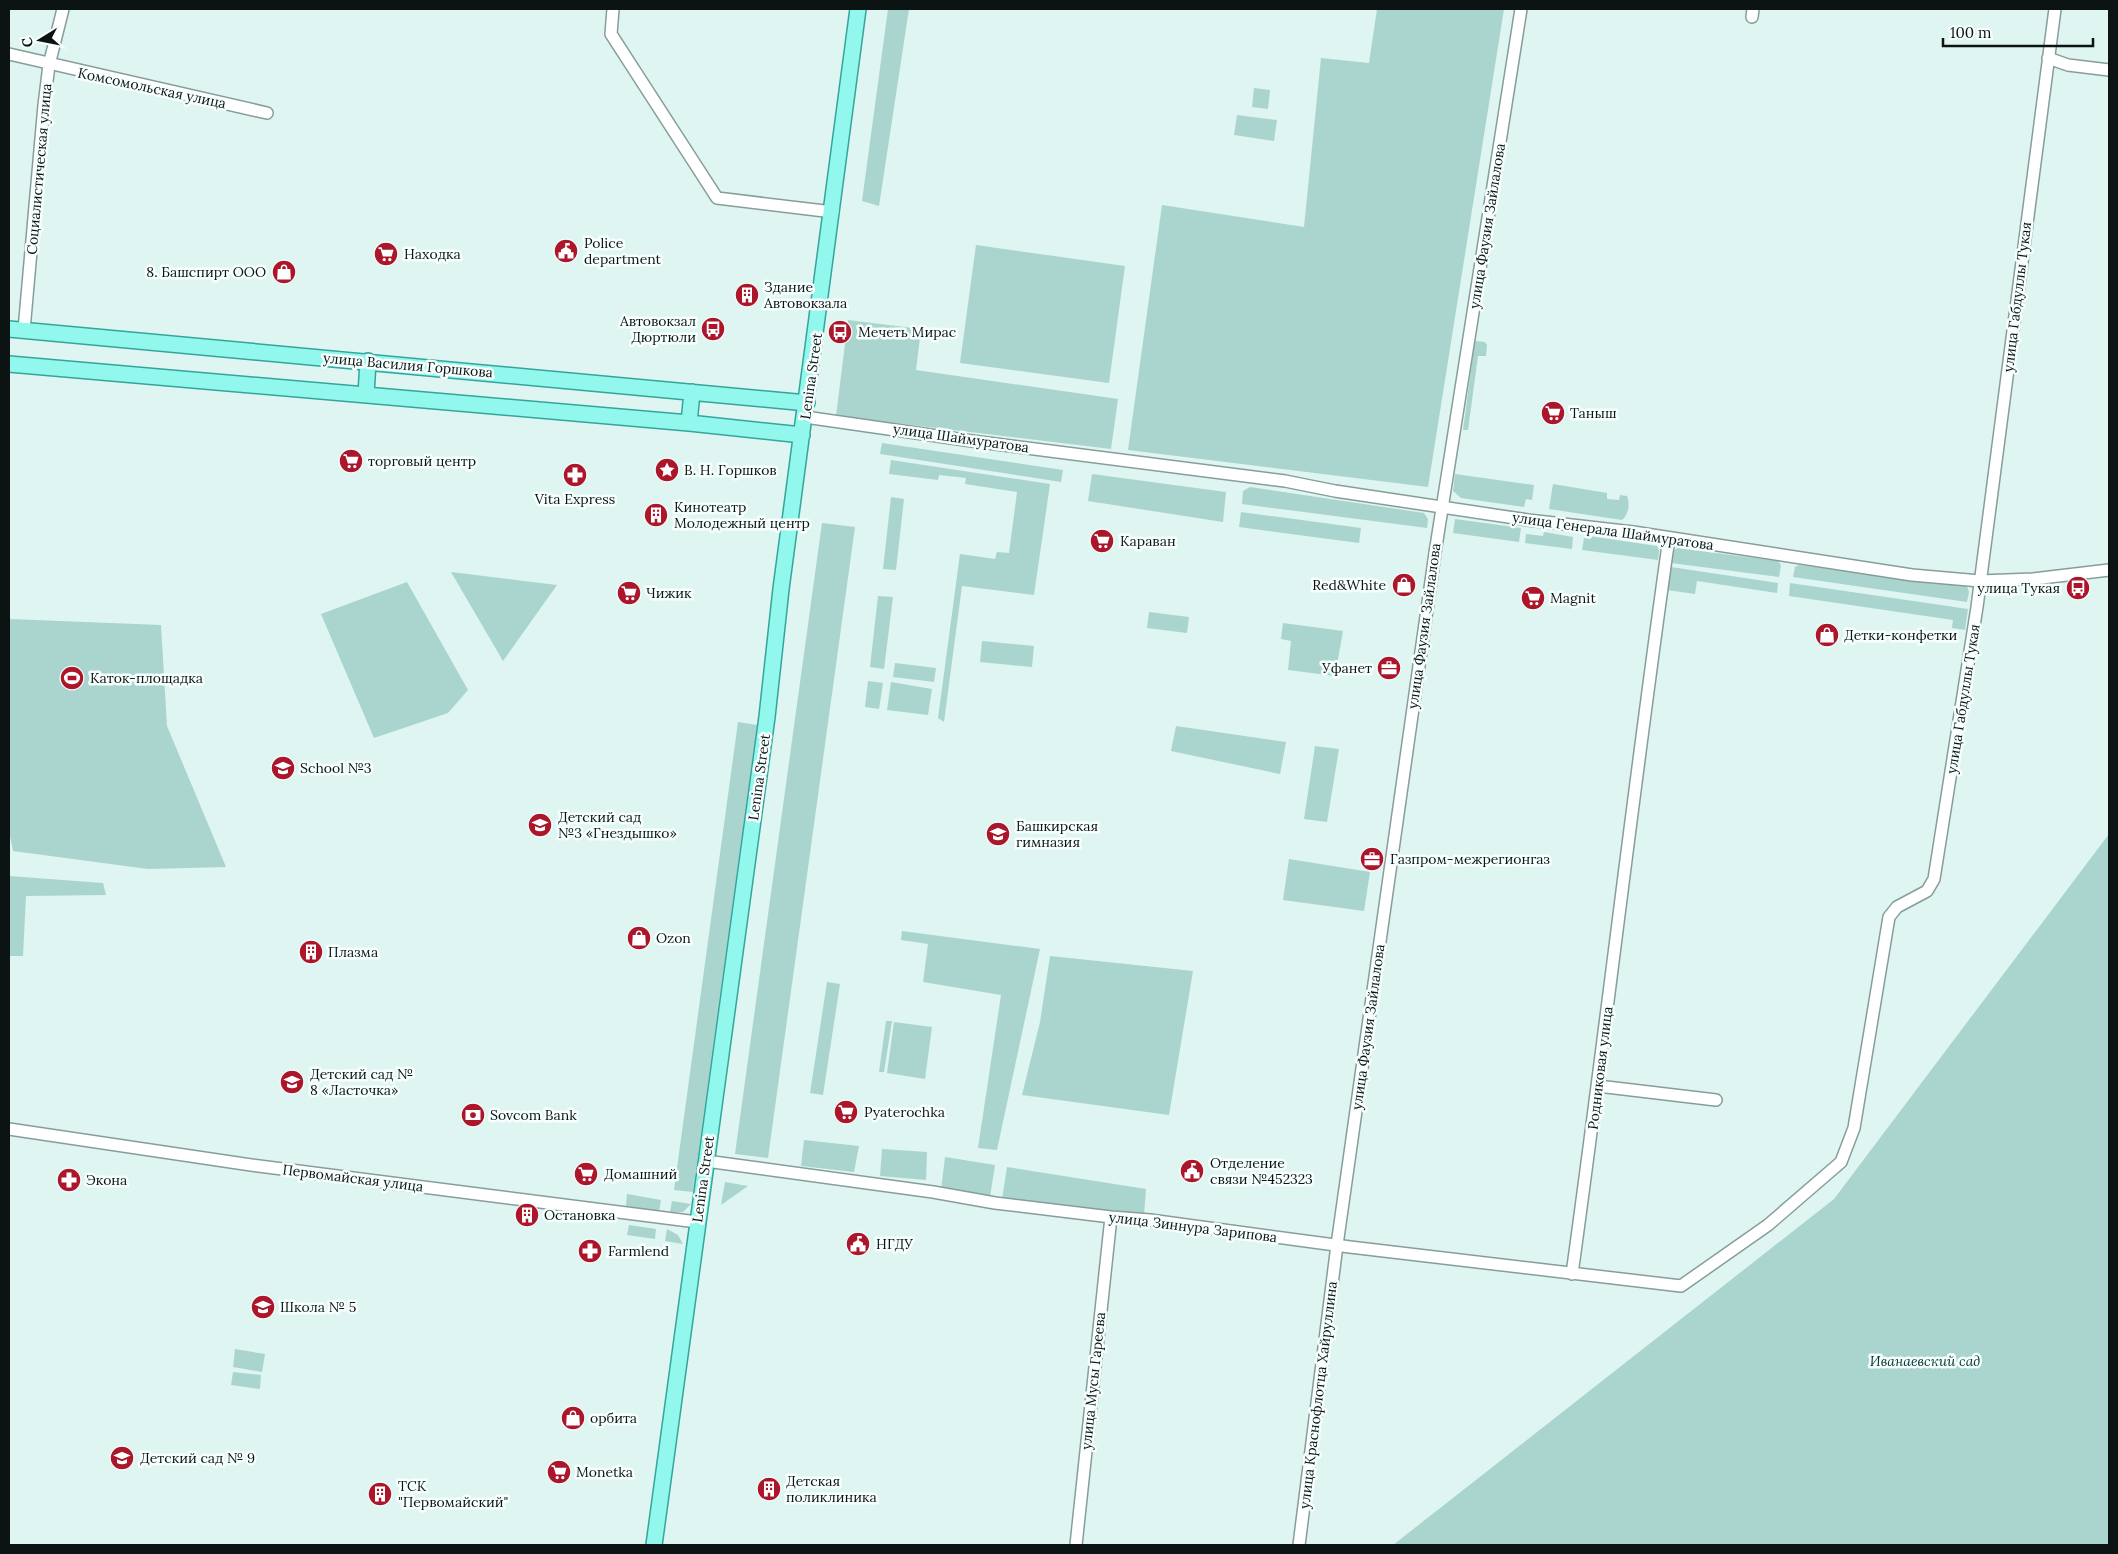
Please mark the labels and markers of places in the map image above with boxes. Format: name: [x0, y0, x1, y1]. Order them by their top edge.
place label: Police department: [584, 234, 662, 268]
public building icon: Police department: [553, 238, 579, 264]
supermarket icon: Находка: [373, 241, 399, 267]
place label: Находка: [404, 245, 461, 263]
shop icon: 8. Башспирт ООО: [271, 259, 297, 285]
place label: 8. Башспирт ООО: [146, 263, 266, 281]
place label: Здание Автовокзала: [763, 278, 847, 312]
building icon: Здание Автовокзала: [734, 282, 760, 308]
place label: Автовокзал Дюртюли: [619, 312, 696, 346]
bus stop icon: Автовокзал Дюртюли: [700, 316, 726, 342]
bus stop icon: Мечеть Мирас: [827, 319, 853, 345]
place label: Мечеть Мирас: [858, 323, 956, 341]
supermarket icon: Таныш: [1540, 400, 1566, 426]
place label: Таныш: [1570, 404, 1617, 422]
supermarket icon: торговый центр: [338, 448, 364, 474]
place label: торговый центр: [368, 452, 476, 470]
place icon: В. Н. Горшков: [654, 457, 680, 483]
place label: В. Н. Горшков: [684, 461, 777, 479]
pharmacy icon: Vita Express: [562, 462, 588, 488]
place label: Vita Express: [534, 490, 615, 508]
place label: Кинотеатр Молодежный центр: [674, 498, 810, 532]
building icon: Кинотеатр Молодежный центр: [643, 502, 669, 528]
supermarket icon: Караван: [1089, 528, 1115, 554]
place label: Караван: [1120, 532, 1176, 550]
shop icon: Red&White: [1391, 572, 1417, 598]
bus stop icon: улица Тукая: [2065, 575, 2091, 601]
place label: Red&White: [1312, 576, 1386, 594]
place label: улица Тукая: [1977, 579, 2060, 597]
supermarket icon: Чижик: [616, 580, 642, 606]
place label: Чижик: [646, 584, 692, 602]
supermarket icon: Magnit: [1520, 585, 1546, 611]
place label: Magnit: [1550, 589, 1596, 607]
shop icon: Детки-конфетки: [1814, 622, 1840, 648]
place label: Детки-конфетки: [1844, 626, 1958, 644]
office icon: Уфанет: [1376, 655, 1402, 681]
place label: Уфанет: [1321, 659, 1372, 677]
sports icon: Каток-площадка: [59, 665, 85, 691]
place label: Каток-площадка: [90, 669, 203, 687]
school or university icon: School №3: [270, 755, 296, 781]
place label: School №3: [300, 759, 372, 777]
place label: Детский сад №3 «Гнездышко»: [558, 808, 677, 842]
school or university icon: Детский сад №3 «Гнездышко»: [527, 812, 553, 838]
place label: Башкирская гимназия: [1016, 817, 1098, 851]
school or university icon: Башкирская гимназия: [985, 821, 1011, 847]
office icon: Газпром-межрегионгаз: [1359, 846, 1385, 872]
place label: Газпром-межрегионгаз: [1390, 850, 1551, 868]
shop icon: Ozon: [626, 925, 652, 951]
place label: Ozon: [656, 929, 691, 947]
building icon: Плазма: [298, 939, 324, 965]
place label: Плазма: [328, 943, 378, 961]
place label: Детский сад № 8 «Ласточка»: [310, 1065, 413, 1099]
school or university icon: Детский сад № 8 «Ласточка»: [279, 1069, 305, 1095]
supermarket icon: Pyaterochka: [833, 1099, 859, 1125]
bank icon: Sovcom Bank: [460, 1102, 486, 1128]
place label: Pyaterochka: [864, 1103, 945, 1121]
place label: Sovcom Bank: [490, 1106, 577, 1124]
place label: Отделение связи №452323: [1210, 1154, 1313, 1188]
public building icon: Отделение связи №452323: [1179, 1158, 1205, 1184]
supermarket icon: Домашний: [573, 1161, 599, 1187]
place label: Домашний: [604, 1165, 678, 1183]
pharmacy icon: Экона: [56, 1167, 82, 1193]
place label: Экона: [86, 1171, 127, 1189]
building icon: Остановка: [514, 1202, 540, 1228]
place label: Остановка: [544, 1206, 616, 1224]
public building icon: НГДУ: [845, 1231, 871, 1257]
place label: НГДУ: [876, 1235, 913, 1253]
pharmacy icon: Farmlend: [577, 1238, 603, 1264]
place label: Farmlend: [608, 1242, 669, 1260]
school or university icon: Школа № 5: [250, 1294, 276, 1320]
place label: Школа № 5: [280, 1298, 356, 1316]
shop icon: орбита: [560, 1405, 586, 1431]
place label: орбита: [590, 1409, 637, 1427]
school or university icon: Детский сад № 9: [109, 1445, 135, 1471]
place label: Детский сад № 9: [140, 1449, 255, 1467]
supermarket icon: Monetka: [546, 1459, 572, 1485]
place label: Monetka: [576, 1463, 633, 1481]
place label: Детская поликлиника: [786, 1472, 877, 1506]
building icon: Детская поликлиника: [756, 1476, 782, 1502]
place label: ТСК "Первомайский": [398, 1477, 508, 1511]
building icon: ТСК "Первомайский": [367, 1481, 393, 1507]

